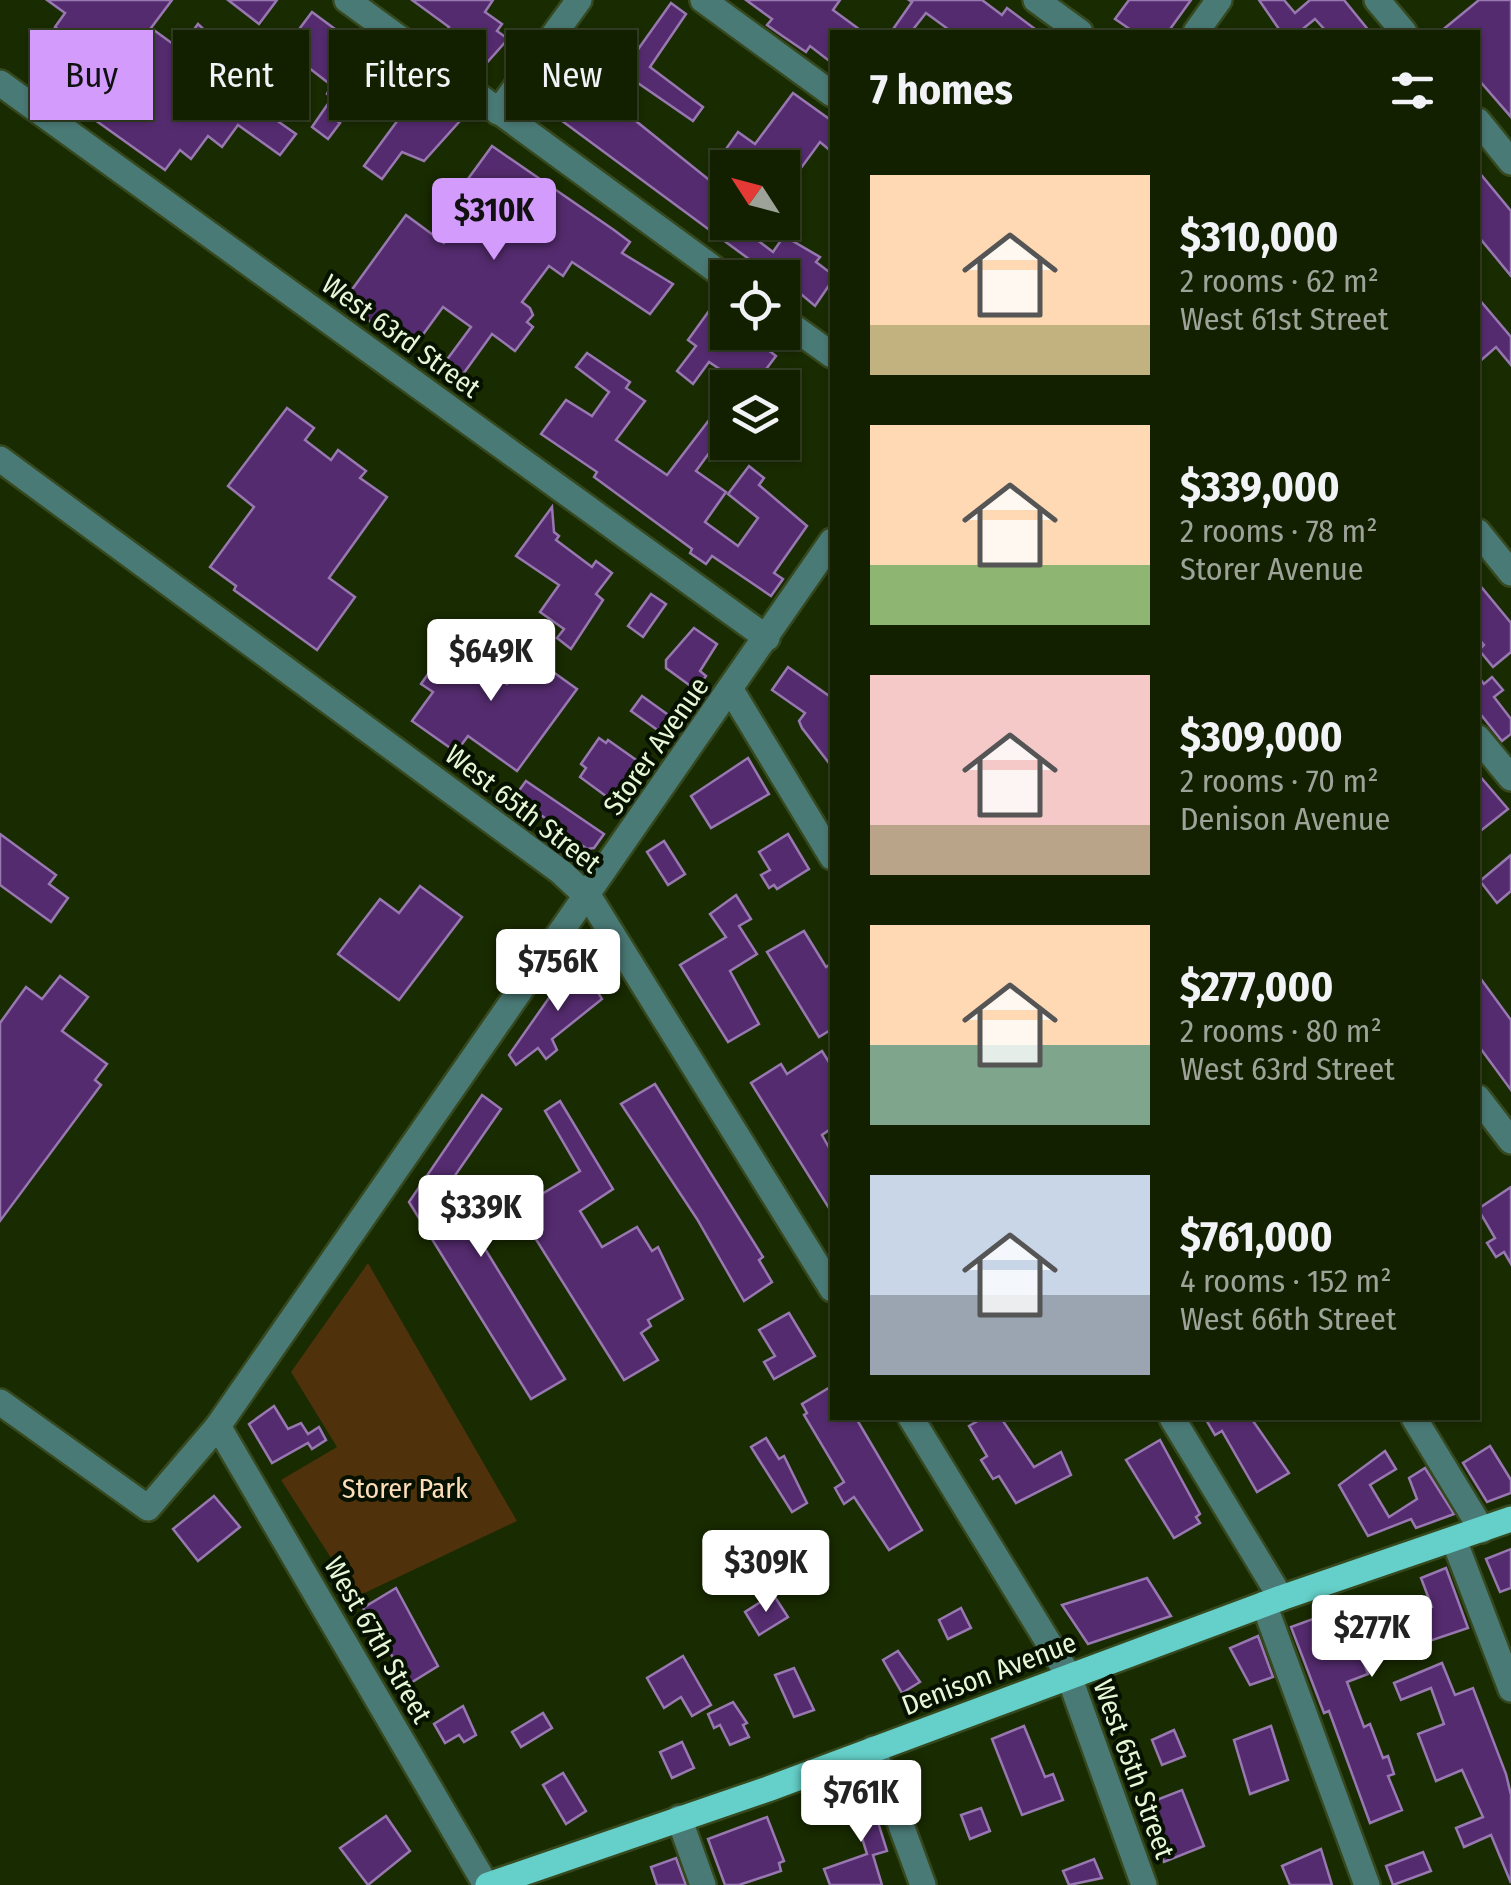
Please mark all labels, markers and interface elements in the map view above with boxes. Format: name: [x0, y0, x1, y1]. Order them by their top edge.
chip: Buy: [30, 30, 153, 120]
chip: Rent: [173, 30, 309, 120]
chip: Filters: [329, 30, 486, 120]
chip: New: [506, 30, 637, 120]
icon: filters: [1385, 63, 1440, 118]
text: 7 homes: [870, 65, 1013, 115]
north arrow: [710, 150, 800, 240]
map controls: [710, 150, 800, 460]
pin: $310K: [424, 178, 564, 263]
text: $310K: [454, 191, 534, 229]
text: $310,000: [1180, 212, 1338, 262]
icon: home: [950, 215, 1070, 335]
button: locate: [710, 260, 800, 350]
text: 2 rooms · 62 m²: [1180, 262, 1379, 300]
street label: West 63rd Street: [315, 267, 487, 405]
text: West 61st Street: [1180, 300, 1388, 338]
button: layers: [710, 370, 800, 460]
text: $339,000: [1180, 462, 1340, 512]
icon: home: [950, 465, 1070, 585]
text: 2 rooms · 78 m²: [1180, 512, 1378, 550]
text: Storer Avenue: [1180, 550, 1364, 588]
pin: $649K: [421, 619, 561, 704]
text: $649K: [449, 632, 533, 670]
street label: Storer Avenue: [596, 671, 716, 821]
text: $309,000: [1180, 712, 1343, 762]
icon: home: [950, 715, 1070, 835]
street label: West 65th Street: [439, 738, 608, 880]
text: 2 rooms · 70 m²: [1180, 762, 1379, 800]
text: Denison Avenue: [1180, 800, 1390, 838]
pin: $756K: [488, 929, 628, 1014]
text: $756K: [518, 942, 598, 980]
text: $277,000: [1180, 962, 1333, 1012]
icon: home: [950, 965, 1070, 1085]
text: 2 rooms · 80 m²: [1180, 1012, 1382, 1050]
text: West 63rd Street: [1180, 1050, 1395, 1088]
pin: $339K: [411, 1175, 551, 1260]
text: $339K: [440, 1188, 522, 1226]
text: $761,000: [1180, 1212, 1333, 1262]
icon: home: [950, 1215, 1070, 1335]
text: 4 rooms · 152 m²: [1180, 1262, 1392, 1300]
text: West 66th Street: [1180, 1300, 1396, 1338]
park label: Storer Park: [342, 1472, 469, 1505]
pin: $309K: [696, 1530, 836, 1615]
text: $309K: [724, 1543, 808, 1581]
street label: West 67th Street: [317, 1551, 439, 1730]
pin: $277K: [1302, 1595, 1442, 1680]
text: $277K: [1334, 1608, 1410, 1646]
street label: Denison Avenue: [897, 1626, 1081, 1722]
street label: West 65th Street: [1086, 1675, 1182, 1864]
pin: $761K: [791, 1760, 931, 1845]
text: $761K: [823, 1773, 899, 1811]

